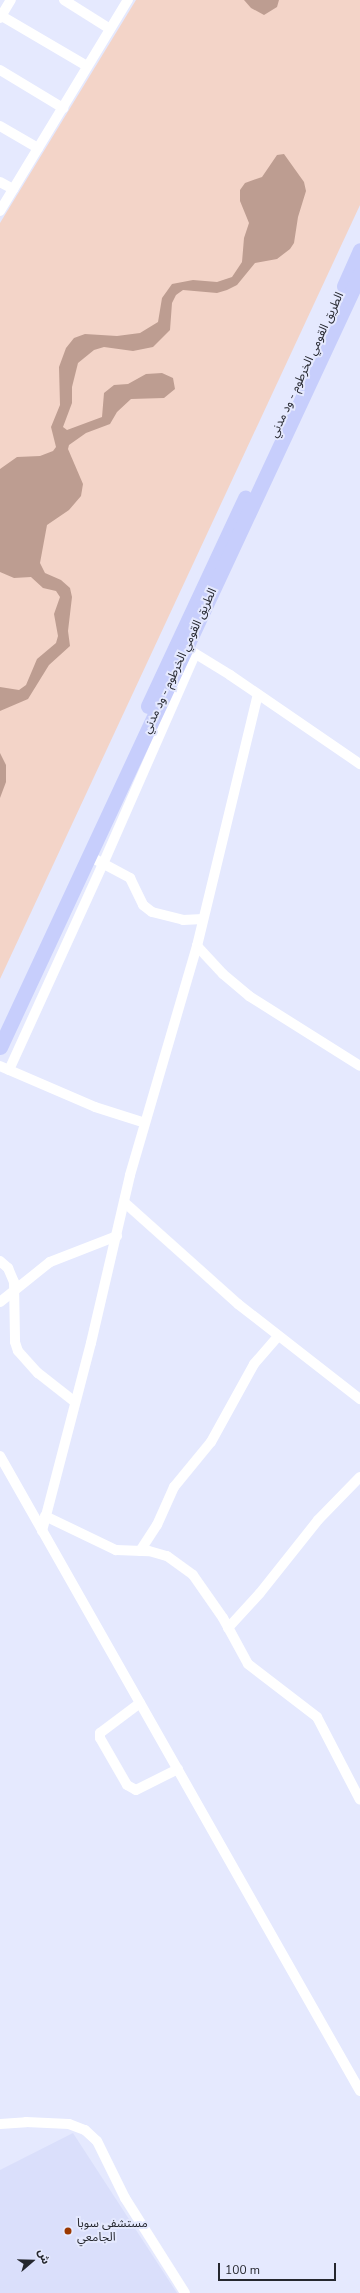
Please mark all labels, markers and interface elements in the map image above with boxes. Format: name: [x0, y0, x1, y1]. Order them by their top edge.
street label: الطريق القومي الخرطوم - ود مدني: [267, 290, 347, 440]
street label: الطريق القومي الخرطوم - ود مدني: [140, 586, 220, 736]
place label: مستشفى سوبا الجامعي: [77, 2217, 148, 2245]
marker: مستشفى سوبا الجامعي: [62, 2225, 74, 2237]
north arrow: [12, 2241, 52, 2281]
text: ش: [34, 2247, 53, 2266]
scale bar: [220, 2255, 338, 2281]
text: 100 m: [225, 2262, 260, 2278]

